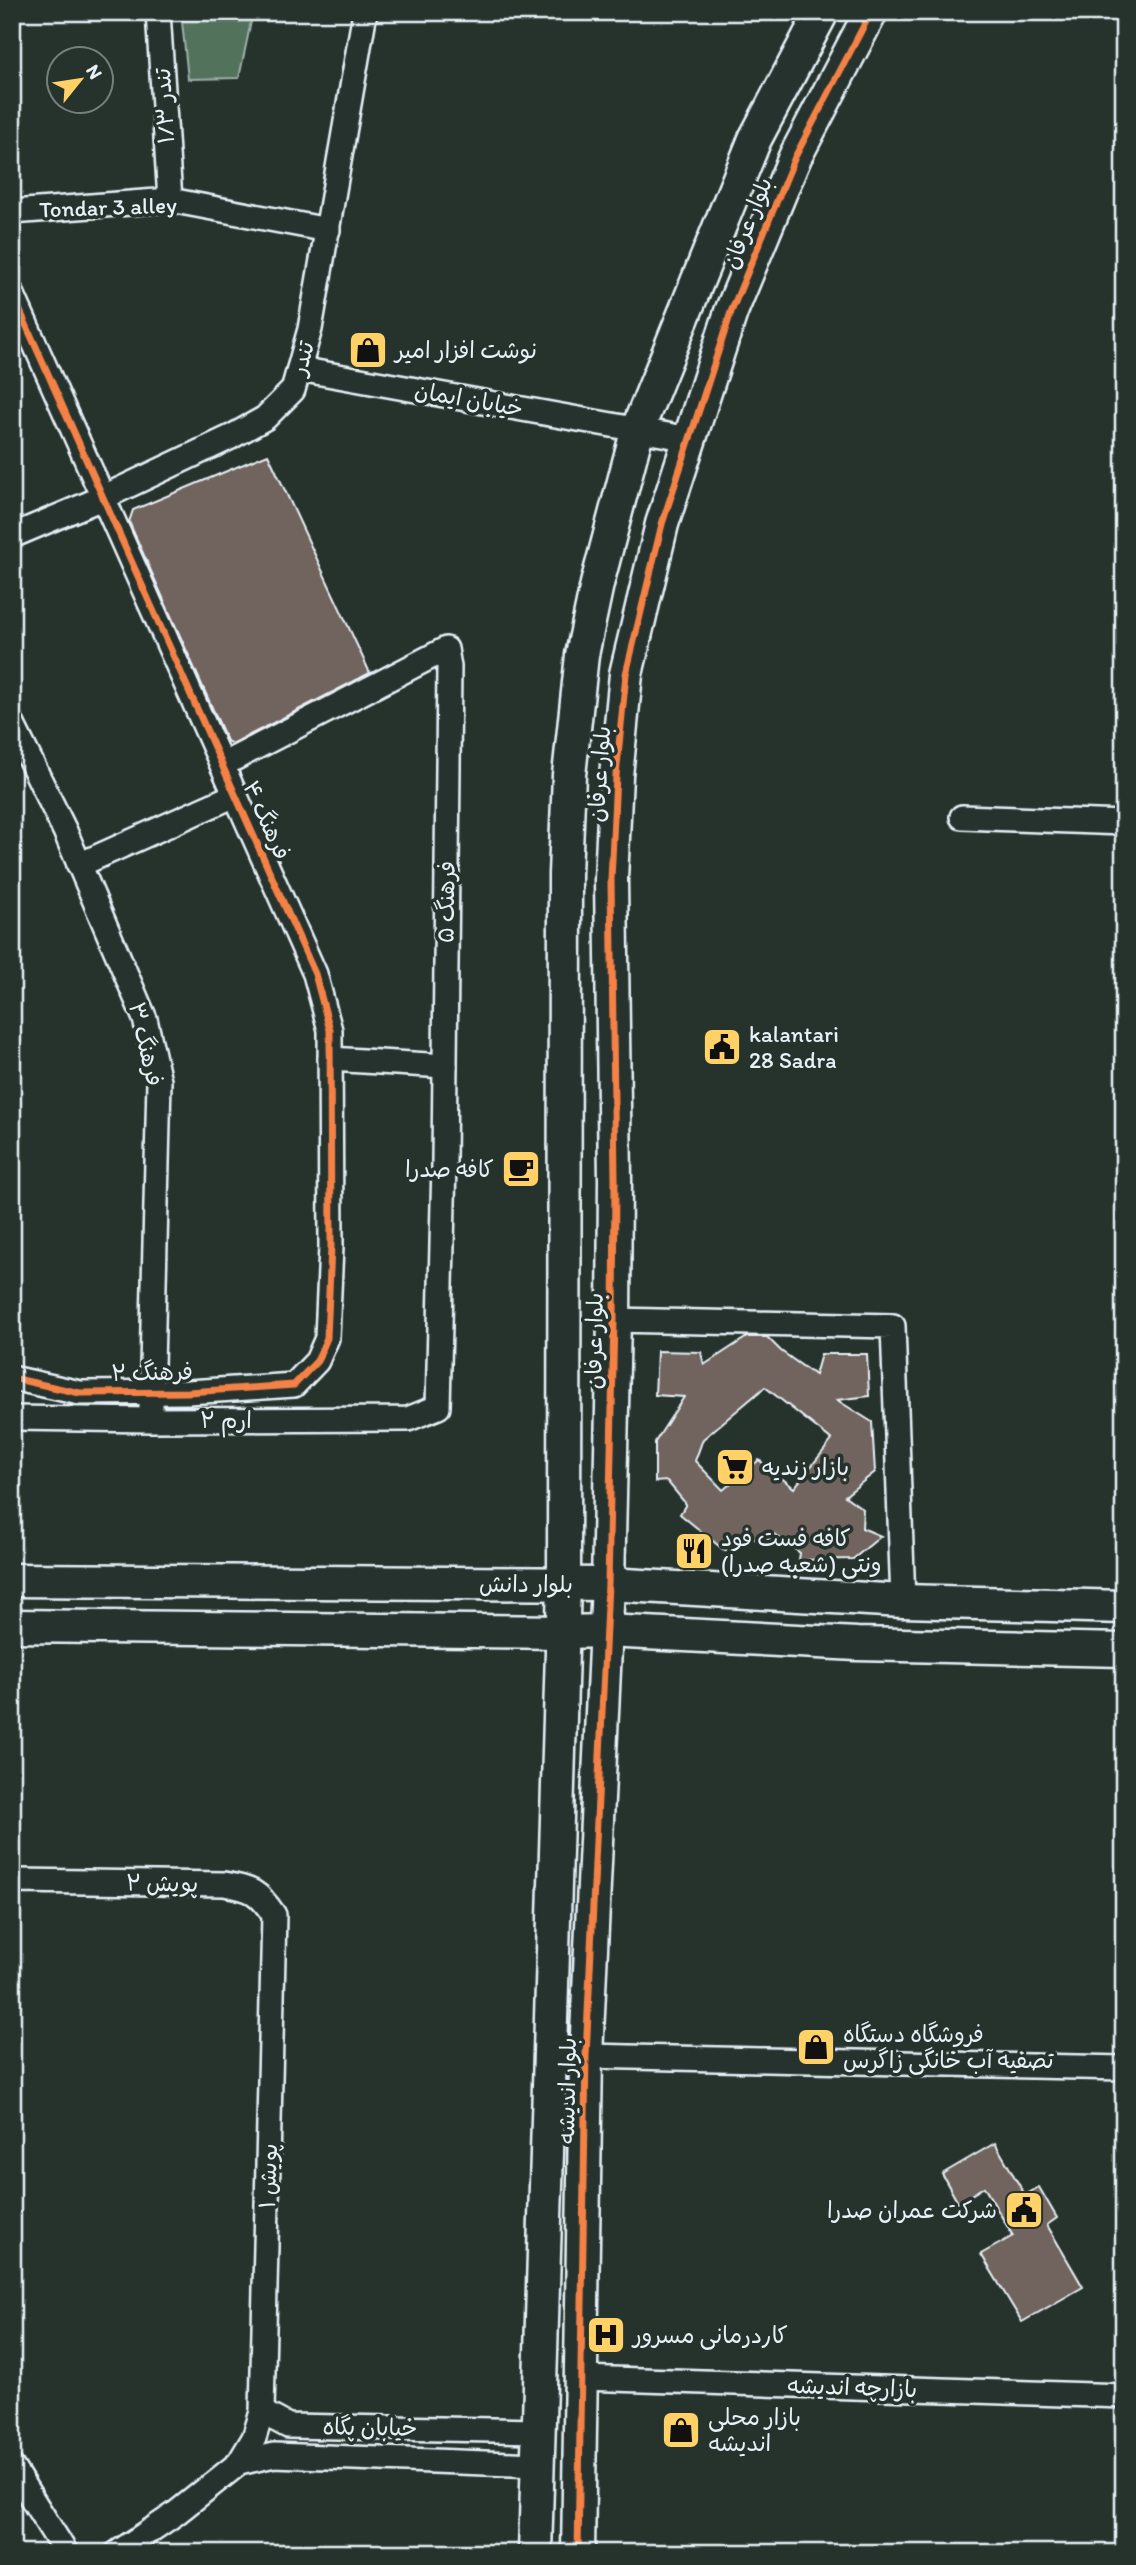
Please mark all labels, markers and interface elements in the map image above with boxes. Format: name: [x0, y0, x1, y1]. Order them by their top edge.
north arrow: [46, 46, 116, 116]
text: N: [81, 60, 107, 83]
street label: تندر ۱/۳: [148, 67, 180, 145]
street label: بلوار عرفان: [716, 173, 778, 273]
street label: Tondar 3 alley: [39, 191, 177, 223]
shop icon: نوشت افزار امیر: [347, 329, 389, 371]
place label: نوشت افزار امیر: [393, 336, 537, 364]
street label: تندر: [283, 337, 320, 380]
street label: خیابان ایمان: [413, 376, 525, 422]
street label: بلوار عرفان: [582, 725, 616, 823]
street label: فرهنگ ۴: [237, 776, 297, 864]
street label: فرهنگ ۵: [431, 861, 461, 943]
street label: فرهنگ ۳: [123, 999, 169, 1089]
place label: kalantari 28 Sadra: [749, 1020, 839, 1074]
public building icon: kalantari 28 Sadra: [701, 1026, 743, 1068]
cafe icon: کافه صدرا: [500, 1148, 542, 1190]
place label: کافه صدرا: [405, 1155, 494, 1183]
street label: بلوار عرفان: [579, 1292, 609, 1390]
street label: فرهنگ ۲: [111, 1357, 193, 1387]
street label: ارم ۲: [200, 1406, 252, 1438]
supermarket icon: بازار زندیه: [714, 1446, 756, 1488]
place label: بازار زندیه: [762, 1453, 849, 1481]
place label: کافه فست فود ونتی (شعبه صدرا): [721, 1524, 882, 1579]
restaurant icon: کافه فست فود ونتی (شعبه صدرا): [673, 1530, 715, 1572]
street label: بلوار دانش: [479, 1570, 573, 1598]
street label: پویش ۲: [126, 1868, 198, 1899]
place label: فروشگاه دستگاه تصفیه آب خانگی زاگرس: [843, 2020, 1054, 2075]
shop icon: فروشگاه دستگاه تصفیه آب خانگی زاگرس: [795, 2026, 837, 2068]
street label: بلوار اندیشه: [552, 2037, 582, 2145]
street label: پویش ۱: [253, 2143, 284, 2209]
public building icon: شرکت عمران صدرا: [1003, 2189, 1045, 2231]
place label: شرکت عمران صدرا: [827, 2196, 997, 2224]
hospital icon: کاردرمانی مسرور: [585, 2314, 627, 2356]
place label: کاردرمانی مسرور: [631, 2321, 788, 2350]
street label: بازارچه اندیشه: [786, 2371, 918, 2403]
place label: بازار محلی اندیشه: [708, 2403, 801, 2457]
shop icon: بازار محلی اندیشه: [660, 2409, 702, 2451]
street label: خیابان پگاه: [322, 2412, 418, 2443]

